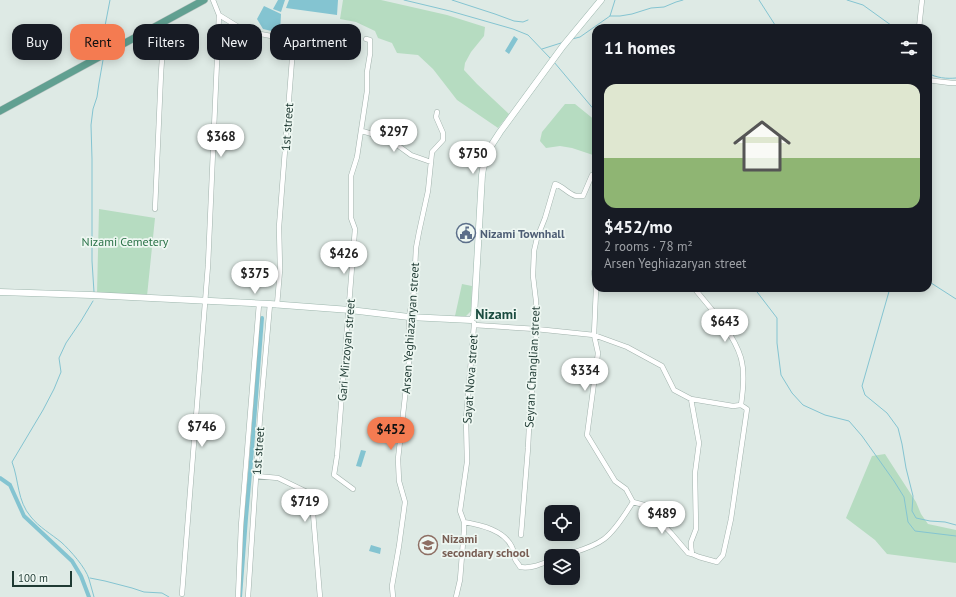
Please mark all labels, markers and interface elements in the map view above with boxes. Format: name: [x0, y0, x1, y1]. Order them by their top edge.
chip: Buy: [12, 24, 62, 60]
chip: Rent: [70, 24, 125, 60]
chip: Filters: [133, 24, 199, 60]
chip: New: [207, 24, 262, 60]
chip: Apartment: [270, 24, 361, 60]
text: 11 homes: [604, 37, 675, 59]
icon: filters: [898, 37, 920, 59]
street label: 1st street: [278, 102, 296, 152]
icon: home: [726, 110, 798, 182]
pin: $297: [370, 119, 418, 153]
text: $297: [379, 123, 409, 140]
pin: $368: [197, 124, 245, 158]
text: $368: [206, 128, 236, 145]
pin: $750: [449, 141, 497, 175]
text: $750: [458, 145, 488, 162]
text: $452/mo: [604, 216, 672, 238]
public building icon: Nizami Townhall: [455, 222, 477, 244]
place label: Nizami Townhall: [480, 226, 565, 241]
park label: Nizami Cemetery: [82, 234, 169, 249]
text: 2 rooms · 78 m²: [604, 238, 693, 255]
pin: $426: [320, 241, 368, 275]
text: $426: [329, 245, 359, 262]
text: Arsen Yeghiazaryan street: [604, 255, 746, 272]
pin: $375: [231, 261, 279, 295]
street label: Arsen Yeghiazaryan street: [398, 262, 422, 394]
text: $375: [240, 265, 270, 282]
street label: Gari Mirzoyan street: [334, 298, 358, 402]
district label: Nizami: [475, 305, 517, 323]
street label: Seyran Changlian street: [521, 306, 543, 428]
pin: $643: [701, 309, 749, 343]
text: $643: [710, 313, 740, 330]
street label: Sayat Nova street: [459, 334, 481, 424]
pin: $334: [561, 358, 609, 392]
text: $334: [570, 362, 600, 379]
pin: $746: [178, 414, 226, 448]
pin: $452: [367, 417, 415, 451]
text: $746: [187, 418, 217, 435]
text: $452: [376, 421, 406, 438]
street label: 1st street: [249, 426, 267, 476]
pin: $719: [281, 489, 329, 523]
text: $719: [290, 493, 320, 510]
pin: $489: [638, 501, 686, 535]
map controls: [544, 505, 580, 585]
button: locate: [544, 505, 580, 541]
text: $489: [647, 505, 677, 522]
place label: Nizami secondary school: [442, 531, 530, 560]
school or university icon: Nizami secondary school: [417, 534, 439, 556]
button: layers: [544, 549, 580, 585]
scale bar: [12, 569, 72, 588]
text: 100 m: [18, 571, 48, 585]

